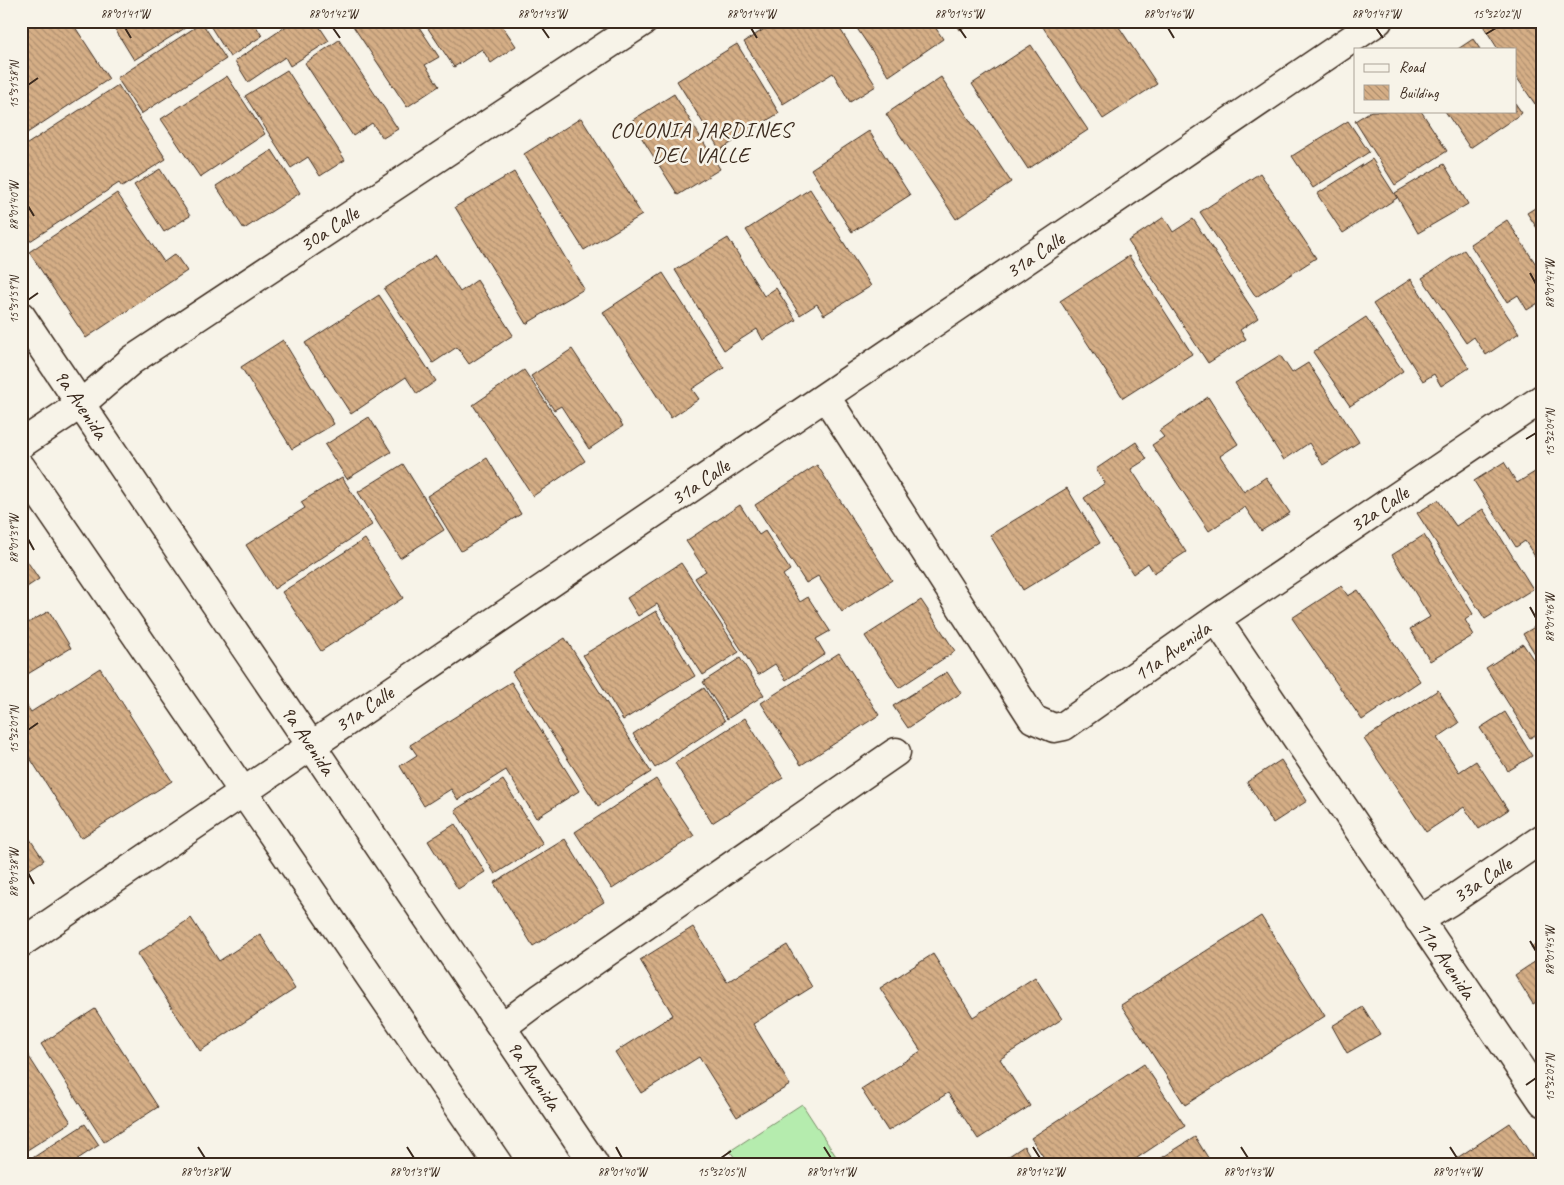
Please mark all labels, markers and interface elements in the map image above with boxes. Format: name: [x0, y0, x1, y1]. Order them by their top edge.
text: 88°01'41"W: [101, 6, 152, 22]
text: 88°01'42"W: [309, 6, 360, 22]
text: 88°01'43"W: [518, 6, 569, 22]
text: 88°01'44"W: [727, 6, 778, 22]
text: 88°01'45"W: [935, 6, 986, 22]
text: 88°01'46"W: [1144, 6, 1195, 22]
text: 88°01'47"W: [1352, 6, 1403, 22]
text: 15°32'02"N: [1472, 6, 1521, 22]
legend: [1354, 48, 1516, 112]
text: Road: [1399, 58, 1426, 77]
text: 15°31'58"N: [6, 60, 22, 109]
text: Building: [1399, 84, 1439, 103]
district label: COLONIA JARDINES DEL VALLE: [610, 116, 795, 169]
text: 88°01'40"W: [6, 179, 22, 230]
street label: 30a Calle: [294, 200, 364, 258]
street label: 31a Calle: [1001, 225, 1070, 284]
text: 88°01'47"W: [1542, 257, 1558, 308]
text: 15°31'59"N: [6, 275, 22, 324]
street label: 9a Avenida: [48, 364, 115, 445]
text: 15°32'04"N: [1542, 408, 1558, 457]
street label: 31a Calle: [666, 452, 735, 511]
street label: 32a Calle: [1345, 479, 1414, 538]
text: 88°01'39"W: [6, 512, 22, 563]
text: 88°01'46"W: [1542, 591, 1558, 642]
street label: 11a Avenida: [1128, 614, 1217, 687]
street label: 31a Calle: [330, 679, 399, 738]
street label: 9a Avenida: [275, 700, 342, 781]
text: 15°32'01"N: [6, 705, 22, 754]
text: 88°01'38"W: [6, 846, 22, 897]
street label: 33a Calle: [1448, 850, 1517, 909]
street label: 11a Avenida: [1411, 916, 1482, 1005]
text: 88°01'45"W: [1542, 924, 1558, 975]
street label: 9a Avenida: [501, 1035, 568, 1116]
text: 15°32'07"N: [1542, 1053, 1558, 1102]
text: 88°01'38"W: [181, 1164, 232, 1180]
text: 88°01'39"W: [390, 1164, 441, 1180]
text: 88°01'40"W: [598, 1164, 649, 1180]
text: 15°32'05"N: [697, 1164, 746, 1180]
text: 88°01'41"W: [807, 1164, 858, 1180]
text: 88°01'42"W: [1016, 1164, 1067, 1180]
text: 88°01'43"W: [1224, 1164, 1275, 1180]
text: 88°01'44"W: [1433, 1164, 1484, 1180]

